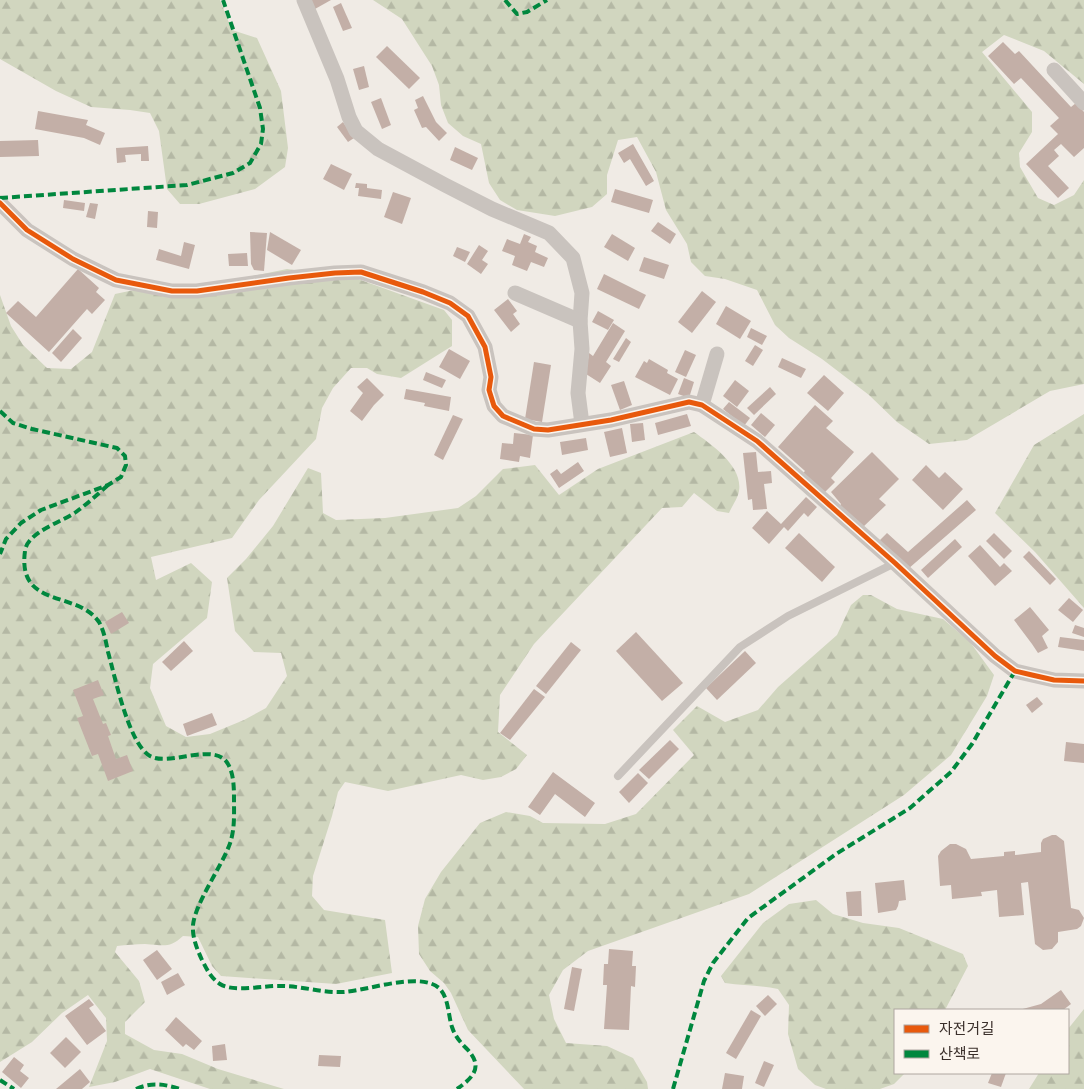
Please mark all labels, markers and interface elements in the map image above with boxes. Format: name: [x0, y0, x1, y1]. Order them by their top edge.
legend: [894, 1009, 1069, 1074]
text: 자전거길: [939, 1019, 994, 1037]
text: 산책로: [939, 1044, 980, 1062]

